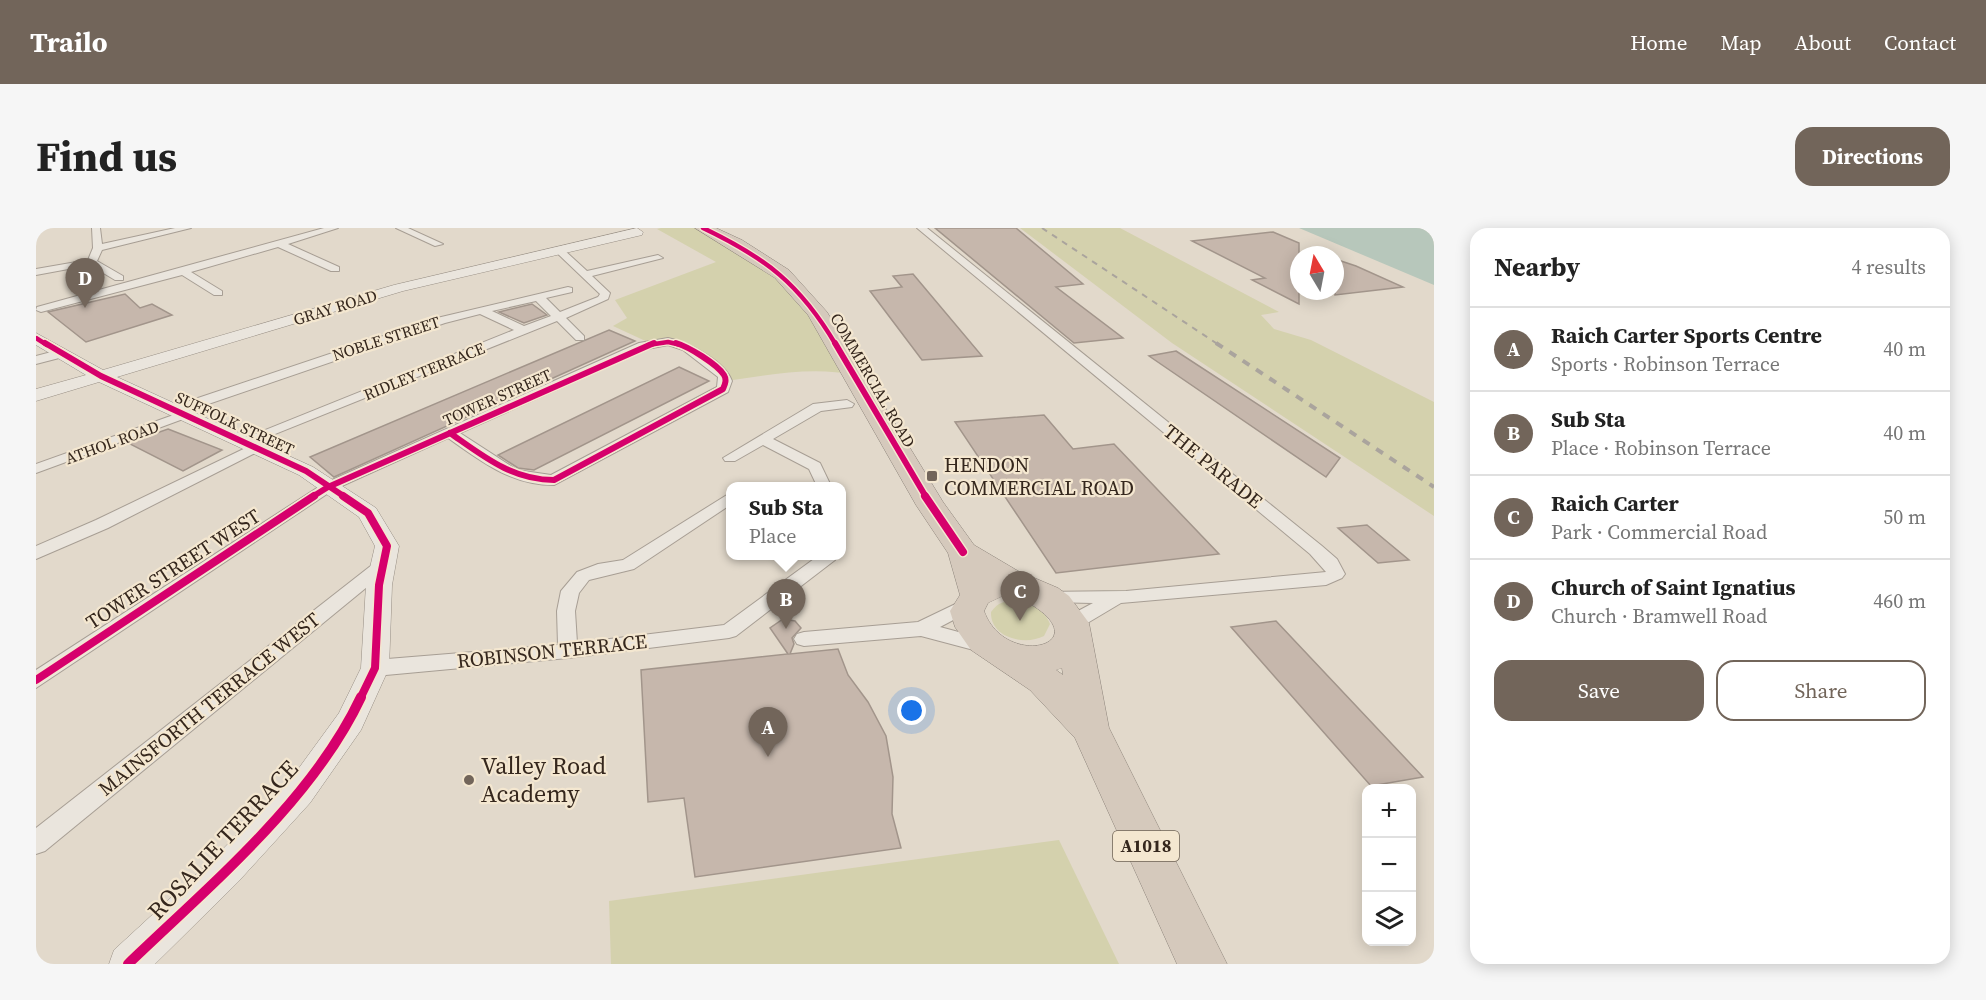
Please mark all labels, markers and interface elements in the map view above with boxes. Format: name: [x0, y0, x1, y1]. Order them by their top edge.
text: Trailo: [30, 23, 108, 61]
text: Home: [1630, 28, 1688, 57]
text: Map: [1721, 28, 1762, 57]
text: About: [1795, 28, 1851, 57]
text: Contact: [1884, 28, 1956, 57]
text: Find us: [36, 127, 177, 185]
button: Directions: [1795, 127, 1950, 186]
north arrow: [1290, 246, 1344, 300]
text: Nearby: [1494, 249, 1580, 285]
text: 4 results: [1851, 253, 1926, 281]
pin: D: [65, 259, 104, 308]
street label: GRAY ROAD: [290, 284, 380, 330]
street label: COMMERCIAL ROAD: [825, 309, 921, 451]
street label: NOBLE STREET: [329, 310, 443, 366]
text: Raich Carter Sports Centre: [1551, 320, 1822, 350]
text: A: [1507, 335, 1520, 363]
text: 40 m: [1883, 335, 1926, 363]
street label: RIDLEY TERRACE: [360, 337, 488, 405]
text: Sports · Robinson Terrace: [1551, 350, 1780, 378]
street label: TOWER STREET: [439, 363, 555, 431]
street label: SUFFOLK STREET: [172, 386, 298, 460]
text: Sub Sta: [1551, 404, 1625, 434]
street label: ATHOL ROAD: [62, 415, 162, 469]
street label: THE PARADE: [1158, 417, 1268, 515]
text: B: [1507, 419, 1520, 447]
text: 40 m: [1883, 419, 1926, 447]
text: Place · Robinson Terrace: [1551, 434, 1771, 462]
place label: HENDON COMMERCIAL ROAD: [944, 451, 1134, 502]
marker: HENDON COMMERCIAL ROAD: [925, 469, 939, 483]
popup: [726, 482, 846, 560]
text: Raich Carter: [1551, 488, 1679, 518]
text: Sub Sta: [749, 492, 823, 522]
street label: TOWER STREET WEST: [80, 502, 266, 636]
text: C: [1507, 503, 1520, 531]
text: 50 m: [1883, 503, 1926, 531]
text: Park · Commercial Road: [1551, 518, 1767, 546]
text: Place: [749, 522, 796, 550]
pin: C: [1000, 572, 1040, 621]
text: Church of Saint Ignatius: [1551, 572, 1796, 602]
pin: B: [766, 580, 806, 629]
text: D: [1506, 587, 1521, 615]
text: 460 m: [1873, 587, 1926, 615]
text: Church · Bramwell Road: [1551, 602, 1767, 630]
street label: MAINSFORTH TERRACE WEST: [92, 606, 326, 802]
street label: ROBINSON TERRACE: [456, 627, 648, 675]
button: Save: [1494, 660, 1704, 721]
button: Share: [1716, 660, 1926, 721]
your location: [897, 696, 926, 725]
pin: A: [748, 708, 788, 757]
place label: Valley Road Academy: [481, 749, 606, 810]
street label: ROSALIE TERRACE: [140, 753, 305, 927]
marker: Valley Road Academy: [462, 773, 476, 787]
map controls: [1362, 784, 1416, 946]
button: +: [1362, 784, 1416, 838]
road number: A1018: [1113, 831, 1179, 861]
button: −: [1362, 838, 1416, 892]
button: layers: [1362, 892, 1416, 946]

